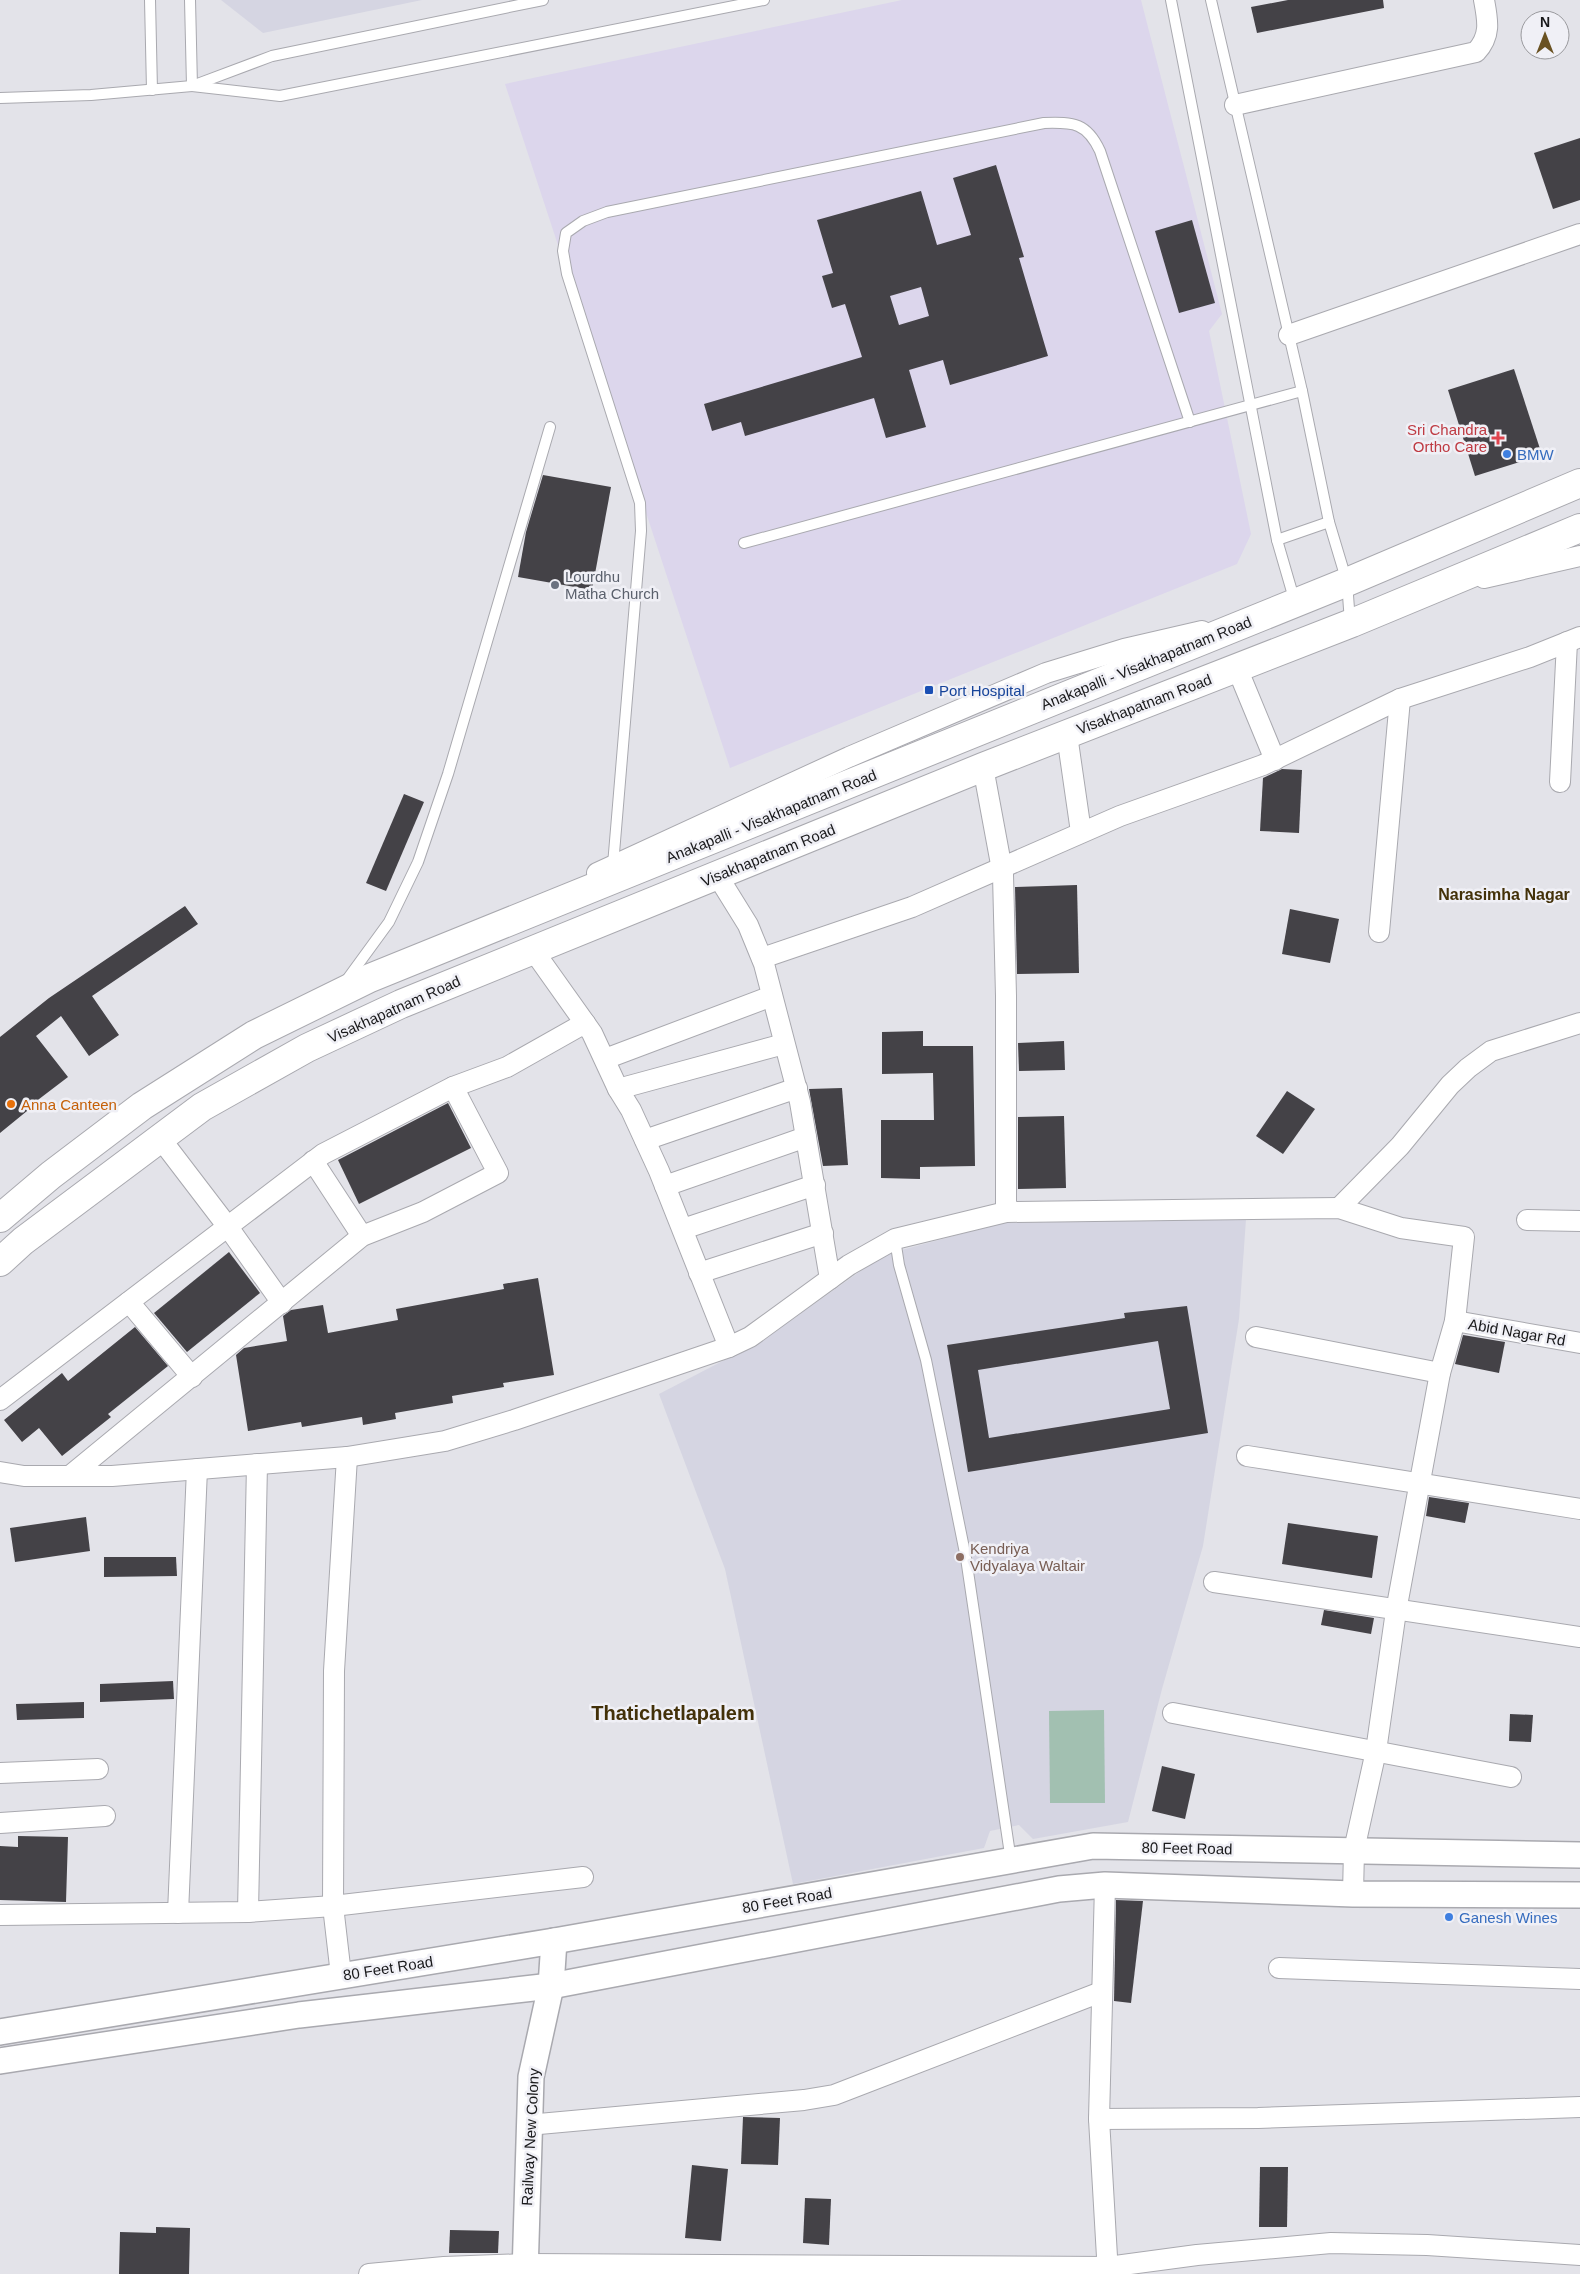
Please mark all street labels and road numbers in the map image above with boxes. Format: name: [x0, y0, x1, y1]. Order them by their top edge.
street label: Anakapalli - Visakhapatnam Road: [1038, 612, 1254, 714]
street label: Visakhapatnam Road: [1074, 670, 1214, 738]
street label: Anakapalli - Visakhapatnam Road: [663, 765, 879, 867]
street label: Visakhapatnam Road: [698, 820, 838, 890]
street label: Visakhapatnam Road: [325, 972, 463, 1046]
street label: Abid Nagar Rd: [1467, 1315, 1567, 1349]
street label: 80 Feet Road: [1141, 1839, 1233, 1857]
street label: 80 Feet Road: [741, 1884, 833, 1916]
street label: 80 Feet Road: [342, 1952, 434, 1984]
street label: Railway New Colony: [518, 2067, 542, 2206]

